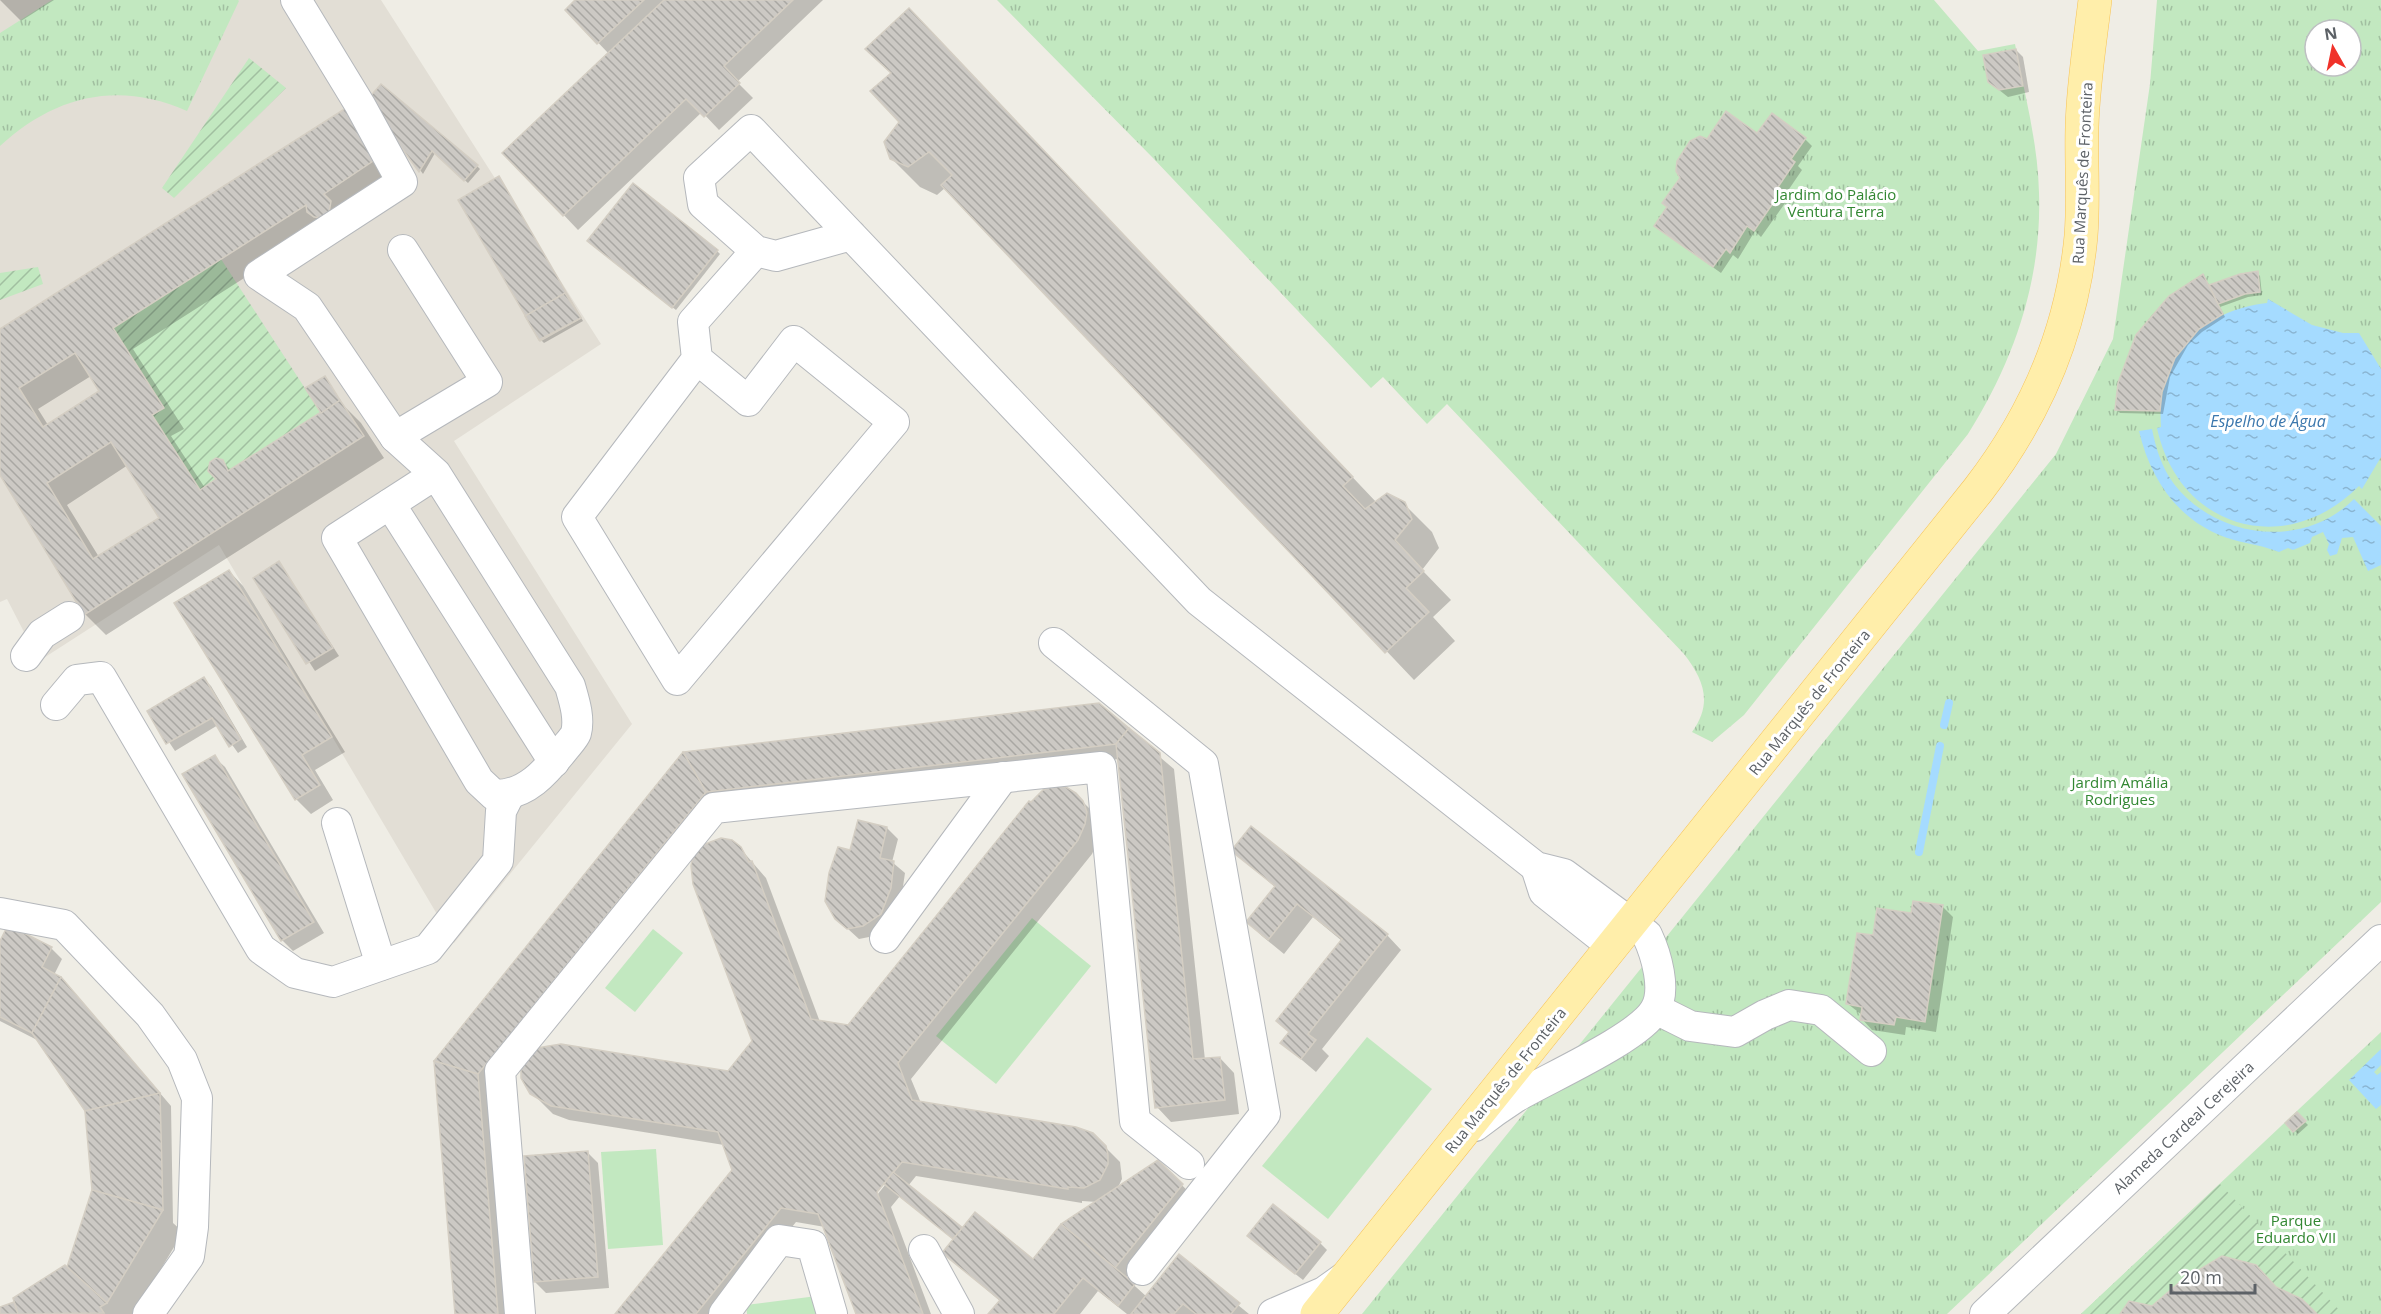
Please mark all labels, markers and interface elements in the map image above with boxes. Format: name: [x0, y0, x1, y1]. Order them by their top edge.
north arrow: [2303, 18, 2363, 78]
text: N: [2323, 21, 2339, 45]
street label: Rua Marquês de Fronteira: [2067, 82, 2097, 264]
park label: Jardim do Palácio Ventura Terra: [1774, 184, 1896, 221]
water label: Espelho de Água: [2210, 410, 2326, 432]
street label: Rua Marquês de Fronteira: [1744, 625, 1874, 779]
park label: Jardim Amália Rodrigues: [2070, 772, 2168, 809]
street label: Rua Marquês de Fronteira: [1440, 1003, 1570, 1157]
street label: Alameda Cardeal Cerejeira: [2108, 1056, 2258, 1198]
park label: Parque Eduardo VII: [2256, 1210, 2336, 1247]
scale bar: [2171, 1257, 2255, 1295]
text: 20 m: [2180, 1265, 2222, 1289]

